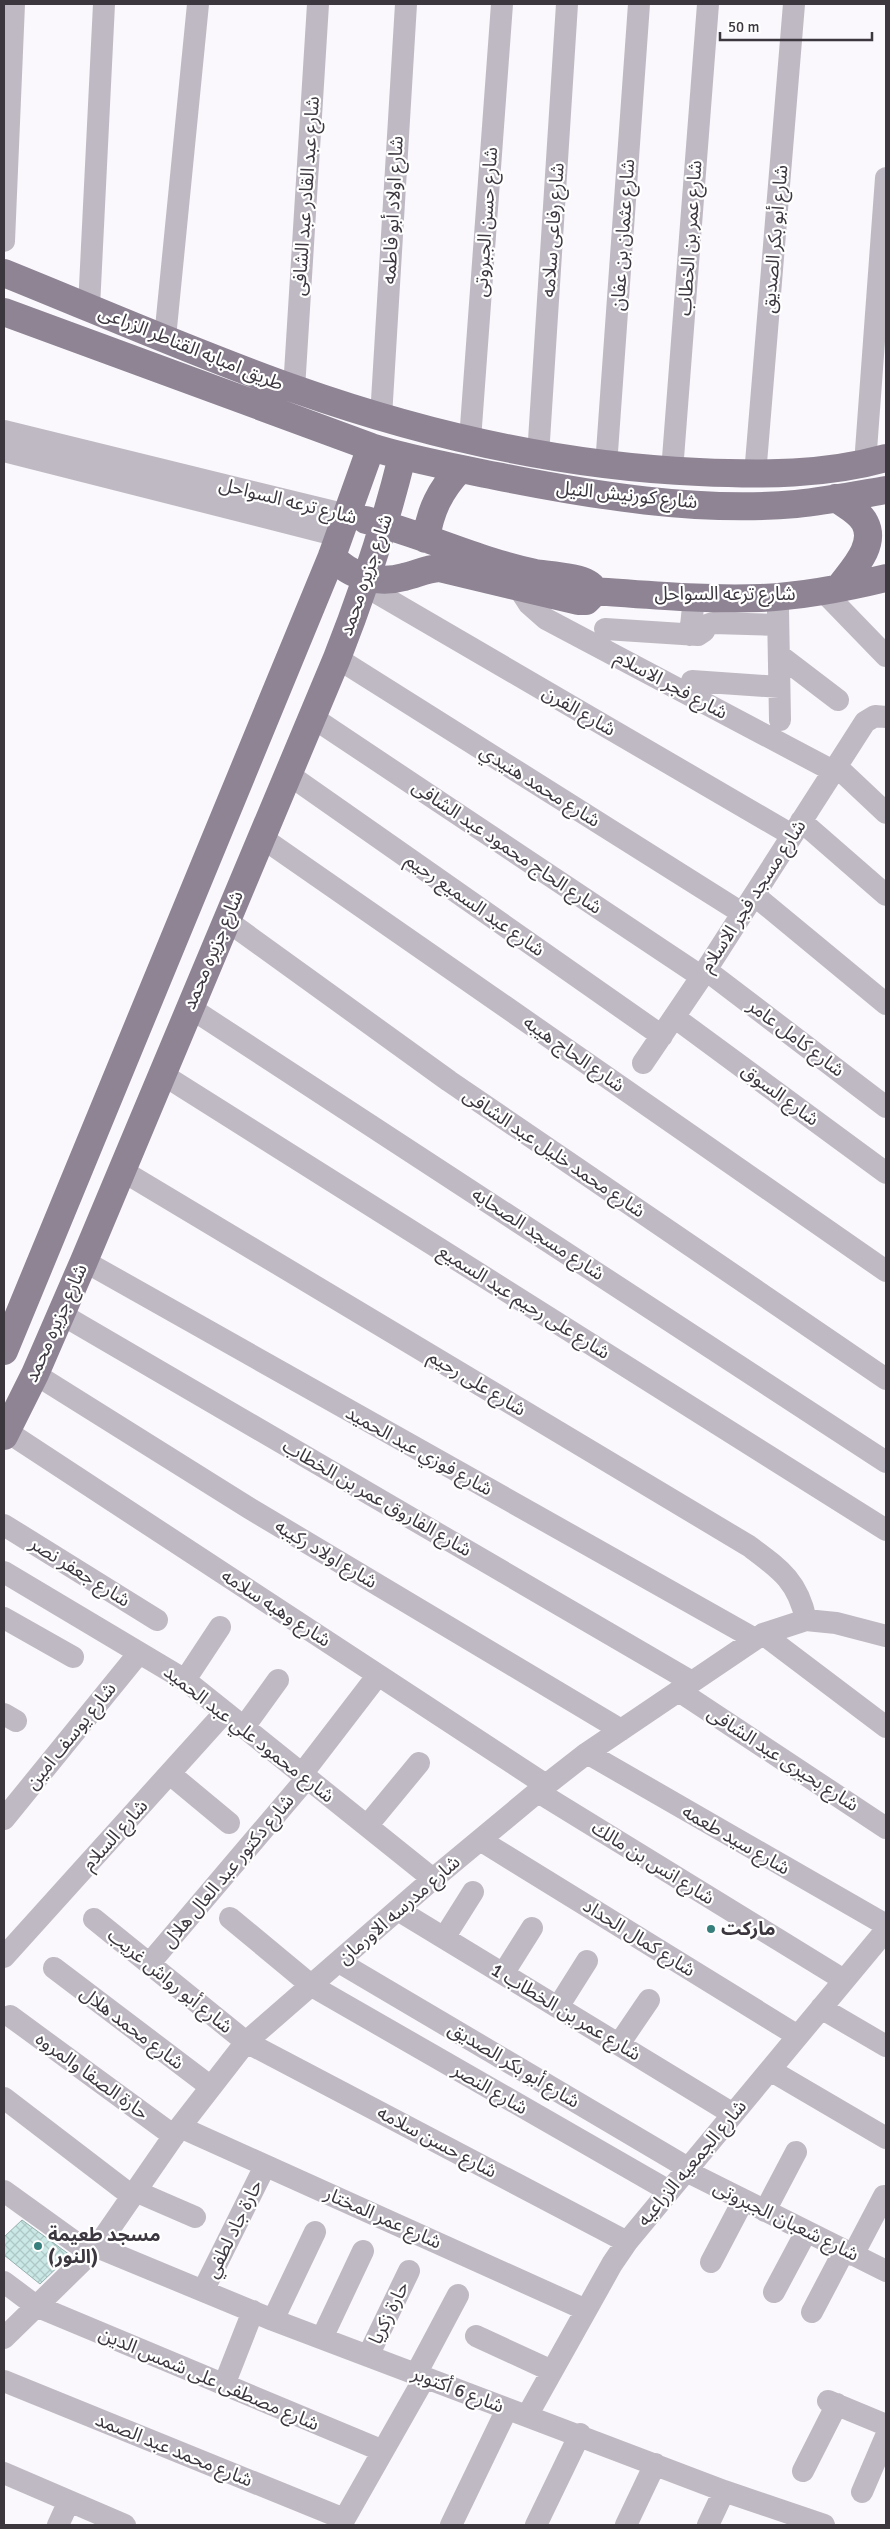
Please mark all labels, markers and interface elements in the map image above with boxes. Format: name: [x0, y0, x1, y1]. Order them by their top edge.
scale bar: [720, 10, 872, 42]
text: 50 m: [728, 18, 759, 36]
street label: شارع عبد القادر عبد الشافى: [287, 95, 326, 297]
street label: شارع اولاد أبو فاطمه: [377, 135, 410, 285]
street label: شارع حسن الجبروتى: [469, 146, 504, 298]
street label: شارع عثمان بن عفان: [606, 158, 641, 312]
street label: شارع عمر بن الخطاب: [673, 159, 708, 317]
street label: شارع رفاعى سلامه: [536, 162, 571, 298]
street label: شارع أبو بكر الصديق: [757, 164, 794, 314]
street label: طريق امبابه القناطر الزراعى: [95, 300, 287, 396]
street label: شارع ترعه السواحل: [216, 472, 359, 531]
street label: شارع كورنيش النيل: [555, 476, 699, 515]
street label: شارع جزيره محمد: [334, 511, 399, 639]
street label: شارع ترعه السواحل: [654, 582, 796, 607]
street label: شارع فجر الاسلام: [609, 645, 732, 727]
street label: شارع الفرن: [538, 680, 620, 742]
street label: شارع محمد هنيدي: [474, 739, 605, 835]
street label: شارع الحاج محمود عبد الشافى: [407, 774, 607, 920]
street label: شارع مسجد فجر الاسلام: [695, 815, 813, 978]
street label: شارع عبد السميع رحيم: [400, 848, 549, 964]
street label: شارع جزيره محمد: [177, 887, 250, 1013]
street label: شارع كامل عامر: [741, 993, 849, 1083]
street label: شارع الحاج هيبه: [518, 1010, 629, 1099]
street label: شارع السوق: [736, 1059, 824, 1132]
street label: شارع محمد خليل عبد الشافى: [458, 1083, 650, 1224]
street label: شارع مسجد الصحابه: [467, 1182, 609, 1287]
street label: شارع على رحيم عبد السميع: [433, 1239, 614, 1366]
street label: شارع جزيره محمد: [19, 1260, 94, 1386]
street label: شارع على رحيم: [423, 1344, 530, 1423]
street label: شارع فوزي عبد الحميد: [340, 1401, 497, 1503]
street label: شارع الفاروق عمر بن الخطاب: [277, 1434, 476, 1563]
street label: شارع اولاد ركيبه: [270, 1514, 382, 1595]
street label: شارع جعفر نصر: [24, 1531, 135, 1613]
street label: شارع وهبه سلامه: [216, 1564, 335, 1653]
street label: شارع محمود علي عبد الحميد: [157, 1660, 339, 1810]
street label: شارع يوسف امين: [20, 1677, 122, 1795]
street label: شارع بحيرى عبد الشافى: [702, 1701, 863, 1818]
street label: شارع دكتور عبد العال هلال: [157, 1789, 300, 1953]
street label: شارع السلام: [77, 1794, 155, 1877]
street label: شارع سيد طعمه: [677, 1799, 794, 1881]
street label: شارع انس بن مالك: [587, 1816, 719, 1911]
street label: شارع مدرسه الاورمان: [333, 1850, 466, 1971]
street label: شارع كمال الحداد: [578, 1894, 700, 1983]
place label: ماركت: [721, 1917, 775, 1941]
street label: شارع أبو رواش غريب: [102, 1923, 237, 2040]
marker: ماركت: [705, 1923, 717, 1935]
street label: شارع عمر بن الخطاب 1: [486, 1958, 645, 2067]
street label: شارع محمد هلال: [75, 1981, 189, 2076]
street label: شارع أبو بكر الصديق: [443, 2016, 584, 2115]
street label: حارة الصفا والمروه: [31, 2027, 153, 2125]
street label: شارع النصر: [447, 2057, 532, 2121]
street label: شارع الجمعيه الزراعيه: [632, 2095, 753, 2232]
street label: شارع حسن سلامه: [373, 2100, 501, 2184]
street label: شارع شعبان الجبروتى: [709, 2175, 863, 2268]
street label: حارة جاد لطفي: [200, 2176, 270, 2283]
street label: شارع عمر المختار: [319, 2181, 445, 2255]
place label: مسجد طعيمة (النور): [48, 2223, 161, 2269]
marker: مسجد طعيمة (النور): [32, 2240, 44, 2252]
street label: حارة زكريا: [364, 2278, 414, 2348]
street label: شارع مصطفى على شمس الدين: [95, 2322, 323, 2437]
street label: شارع 6 أكتوبر: [407, 2361, 507, 2419]
street label: شارع محمد عبد الصمد: [91, 2407, 256, 2493]

